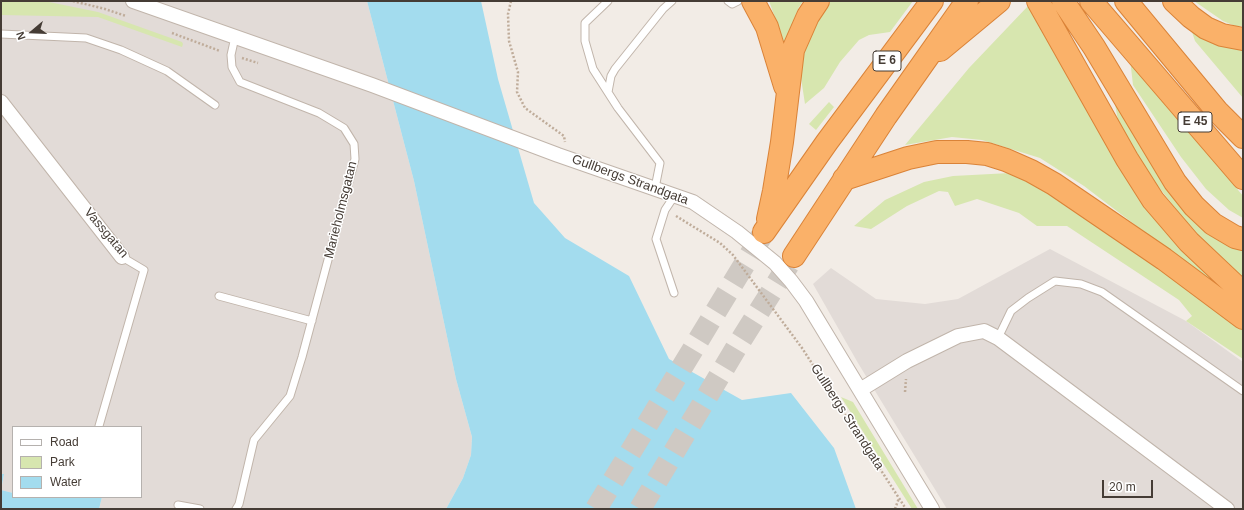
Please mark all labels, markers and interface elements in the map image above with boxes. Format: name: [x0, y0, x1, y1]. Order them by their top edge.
north arrow: [12, 12, 52, 52]
text: N: [14, 30, 28, 42]
road number: E 6: [873, 51, 901, 71]
road number: E 45: [1178, 112, 1212, 132]
street label: Gullbergs Strandgata: [570, 152, 690, 208]
street label: Marieholmsgatan: [321, 160, 361, 260]
street label: Vassgatan: [81, 205, 131, 261]
street label: Gullbergs Strandgata: [807, 361, 887, 473]
legend: [12, 426, 142, 498]
text: Road: [50, 435, 79, 449]
text: Park: [50, 455, 75, 469]
scale bar: [1104, 472, 1155, 498]
text: Water: [50, 475, 82, 489]
text: 20 m: [1109, 480, 1136, 494]

